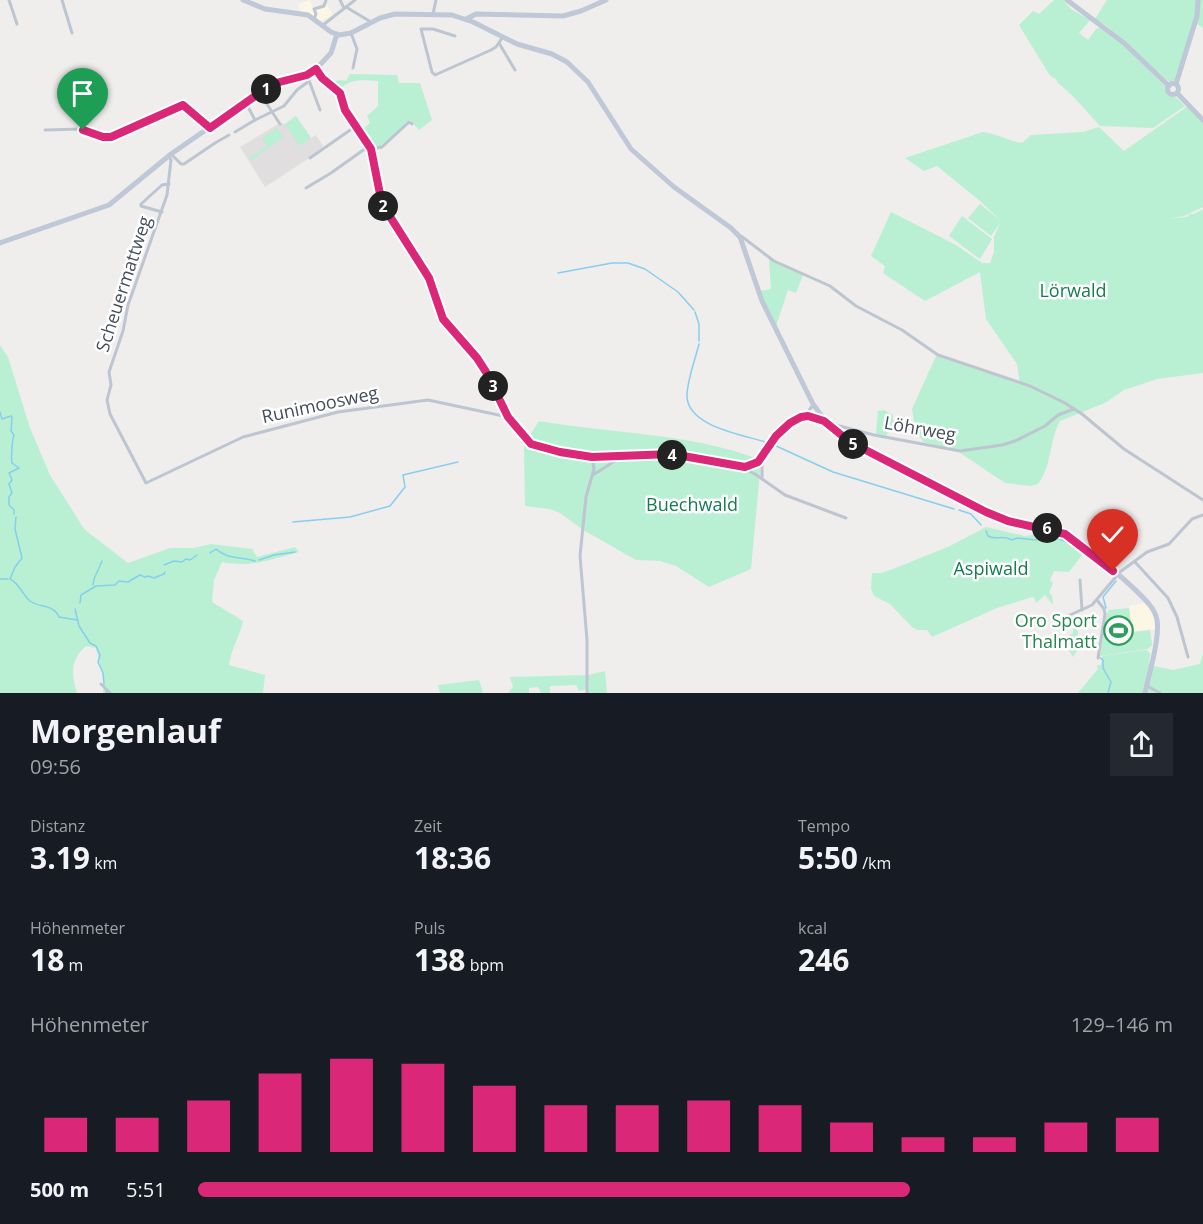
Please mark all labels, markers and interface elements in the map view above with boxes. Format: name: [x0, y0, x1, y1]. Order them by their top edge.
pin: [57, 68, 108, 130]
pin: 1: [251, 74, 281, 104]
icon: arrive: [66, 77, 99, 110]
text: 1: [261, 78, 271, 100]
pin: 2: [368, 191, 398, 221]
text: 2: [378, 195, 388, 217]
street label: Scheuermattweg: [90, 212, 156, 355]
park label: Lörwald: [1039, 278, 1107, 302]
pin: 3: [478, 371, 508, 401]
text: 3: [488, 375, 498, 397]
street label: Runimoosweg: [259, 380, 380, 428]
street label: Löhrweg: [882, 410, 958, 446]
pin: 5: [838, 429, 868, 459]
text: 5: [848, 433, 858, 455]
pin: 4: [657, 440, 687, 470]
text: 4: [667, 444, 677, 466]
park label: Buechwald: [646, 492, 738, 516]
pin: [1087, 509, 1138, 571]
pin: 6: [1032, 513, 1062, 543]
text: 6: [1042, 517, 1052, 539]
icon: check: [1096, 518, 1129, 551]
park label: Aspiwald: [953, 556, 1029, 580]
place label: Oro Sport Thalmatt: [1015, 608, 1097, 653]
sports icon: Oro Sport Thalmatt: [1102, 615, 1134, 647]
text: Morgenlauf: [30, 708, 221, 753]
button: share: [1110, 713, 1173, 776]
text: 09:56: [30, 753, 81, 780]
text: Distanz: [30, 815, 85, 837]
text: Zeit: [414, 815, 442, 837]
text: Tempo: [798, 815, 850, 837]
text: 3.19: [30, 837, 90, 878]
text: 18:36: [414, 837, 491, 878]
text: 5:50: [798, 837, 858, 878]
text: km: [90, 852, 117, 874]
text: /km: [858, 852, 891, 874]
text: Höhenmeter: [30, 917, 125, 939]
text: Puls: [414, 917, 445, 939]
text: kcal: [798, 917, 827, 939]
text: 18: [30, 939, 64, 980]
text: 138: [414, 939, 465, 980]
text: 246: [798, 939, 849, 980]
text: m: [64, 954, 83, 976]
text: bpm: [465, 954, 504, 976]
text: Höhenmeter: [30, 1011, 149, 1038]
text: 129–146 m: [1071, 1011, 1173, 1038]
text: 500 m: [30, 1176, 89, 1203]
text: 5:51: [126, 1176, 166, 1203]

